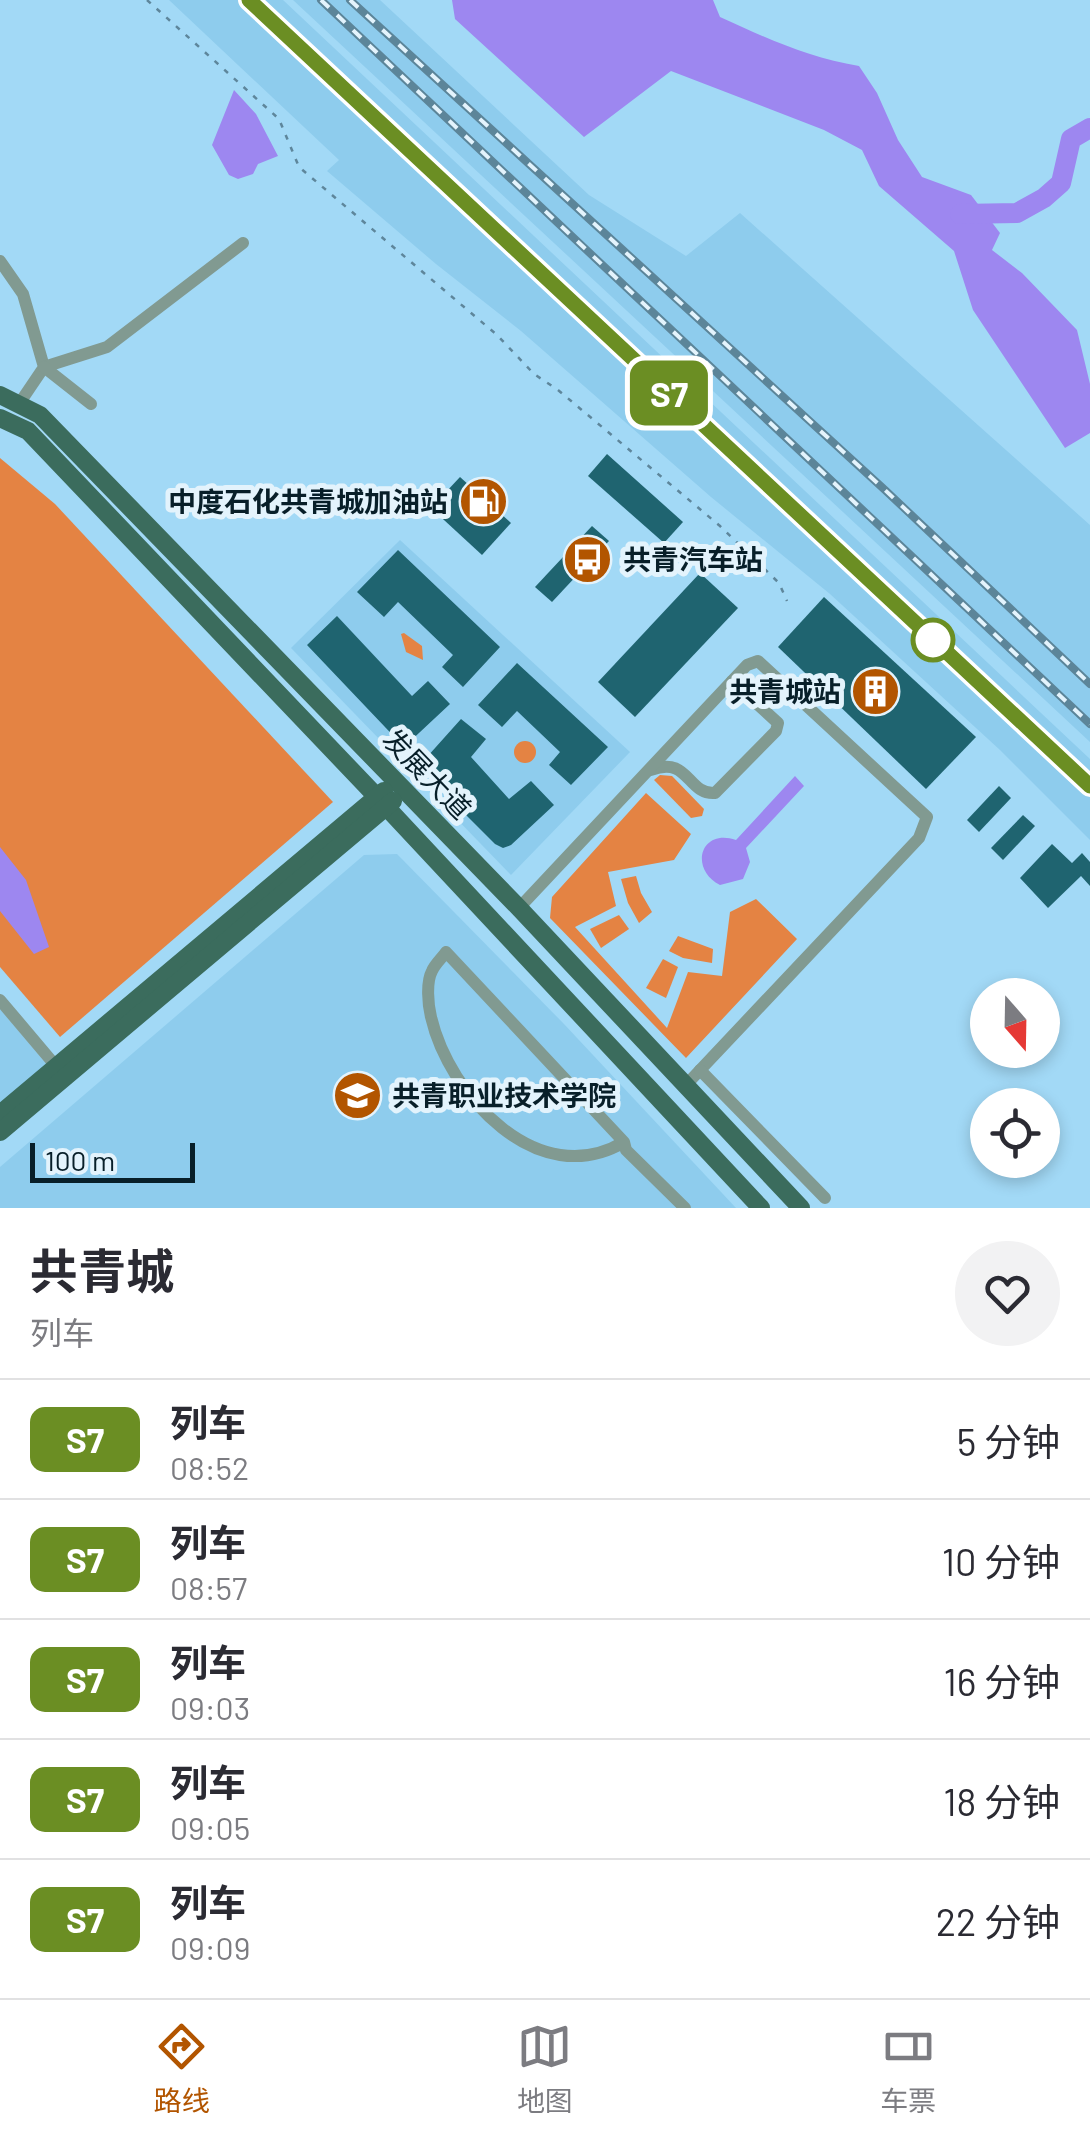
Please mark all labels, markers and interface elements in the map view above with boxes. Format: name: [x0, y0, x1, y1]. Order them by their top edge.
line badge: S7: [624, 360, 714, 426]
text: S7: [650, 372, 688, 414]
fuel station icon: 中度石化共青城加油站: [457, 476, 509, 528]
place label: 中度石化共青城加油站: [168, 484, 448, 518]
bus stop icon: 共青汽车站: [562, 534, 614, 586]
place label: 共青汽车站: [623, 542, 763, 576]
unlabelled marker: [912, 619, 954, 661]
building icon: 共青城站: [850, 666, 902, 718]
place label: 共青城站: [729, 674, 841, 708]
street label: 发展大道: [377, 721, 479, 825]
north arrow: [970, 978, 1060, 1068]
map controls: [970, 978, 1060, 1178]
school or university icon: 共青职业技术学院: [331, 1070, 383, 1122]
place label: 共青职业技术学院: [392, 1078, 616, 1112]
button: locate: [970, 1088, 1060, 1178]
scale bar: [30, 1138, 195, 1182]
text: 100 m: [45, 1143, 115, 1177]
text: 共青城: [30, 1241, 174, 1299]
button: heart: [955, 1241, 1060, 1346]
text: 列车: [30, 1313, 94, 1351]
text: 列车: [170, 1399, 246, 1445]
text: S7: [66, 1418, 104, 1460]
text: 5 分钟: [957, 1418, 1060, 1464]
text: 08:52: [170, 1448, 249, 1486]
text: 列车: [170, 1519, 246, 1565]
text: S7: [66, 1538, 104, 1580]
text: 10 分钟: [942, 1538, 1060, 1584]
text: 08:57: [170, 1568, 247, 1606]
text: 列车: [170, 1639, 246, 1685]
text: S7: [66, 1658, 104, 1700]
text: 16 分钟: [944, 1658, 1060, 1704]
text: 09:03: [170, 1688, 250, 1726]
text: 列车: [170, 1759, 246, 1805]
text: S7: [66, 1778, 104, 1820]
text: 18 分钟: [943, 1778, 1060, 1824]
text: 09:05: [170, 1808, 250, 1846]
text: 列车: [170, 1879, 246, 1925]
text: S7: [66, 1898, 104, 1940]
text: 22 分钟: [936, 1898, 1060, 1944]
text: 09:09: [170, 1928, 250, 1966]
tab: 路线: [154, 2019, 210, 2119]
tab: 地图: [517, 2019, 573, 2119]
tab: 车票: [880, 2019, 936, 2119]

